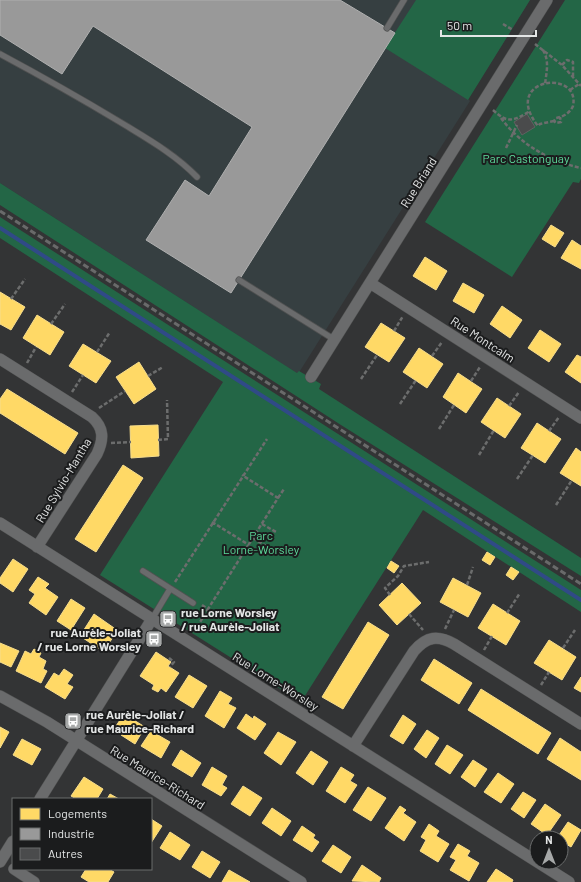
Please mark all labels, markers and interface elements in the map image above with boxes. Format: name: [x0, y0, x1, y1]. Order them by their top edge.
scale bar: [441, 12, 536, 38]
text: 50 m: [447, 18, 472, 32]
park label: Parc Castonguay: [483, 151, 570, 165]
street label: Rue Briand: [397, 154, 439, 210]
street label: Rue Montcalm: [448, 313, 518, 365]
street label: Rue Sylvio-Mantha: [32, 435, 94, 525]
park label: Parc Lorne-Worsley: [223, 528, 300, 556]
place label: rue Lorne Worsley / rue Aurèle-Joliat: [181, 605, 280, 633]
bus stop icon: rue Lorne Worsley / rue Aurèle-Joliat: [158, 609, 178, 629]
place label: rue Aurèle-Joliat / rue Lorne Worsley: [37, 625, 141, 653]
bus stop icon: rue Aurèle-Joliat / rue Lorne Worsley: [144, 629, 164, 649]
street label: Rue Lorne-Worsley: [230, 649, 322, 713]
place label: rue Aurèle-Joliat / rue Maurice-Richard: [86, 707, 194, 735]
bus stop icon: rue Aurèle-Joliat / rue Maurice-Richard: [63, 711, 83, 731]
street label: Rue Maurice-Richard: [108, 742, 208, 812]
legend: [12, 798, 152, 870]
text: Logements: [48, 806, 107, 820]
text: Industrie: [48, 826, 94, 840]
north arrow: [529, 830, 569, 870]
text: N: [545, 833, 553, 846]
text: Autres: [48, 846, 83, 860]

